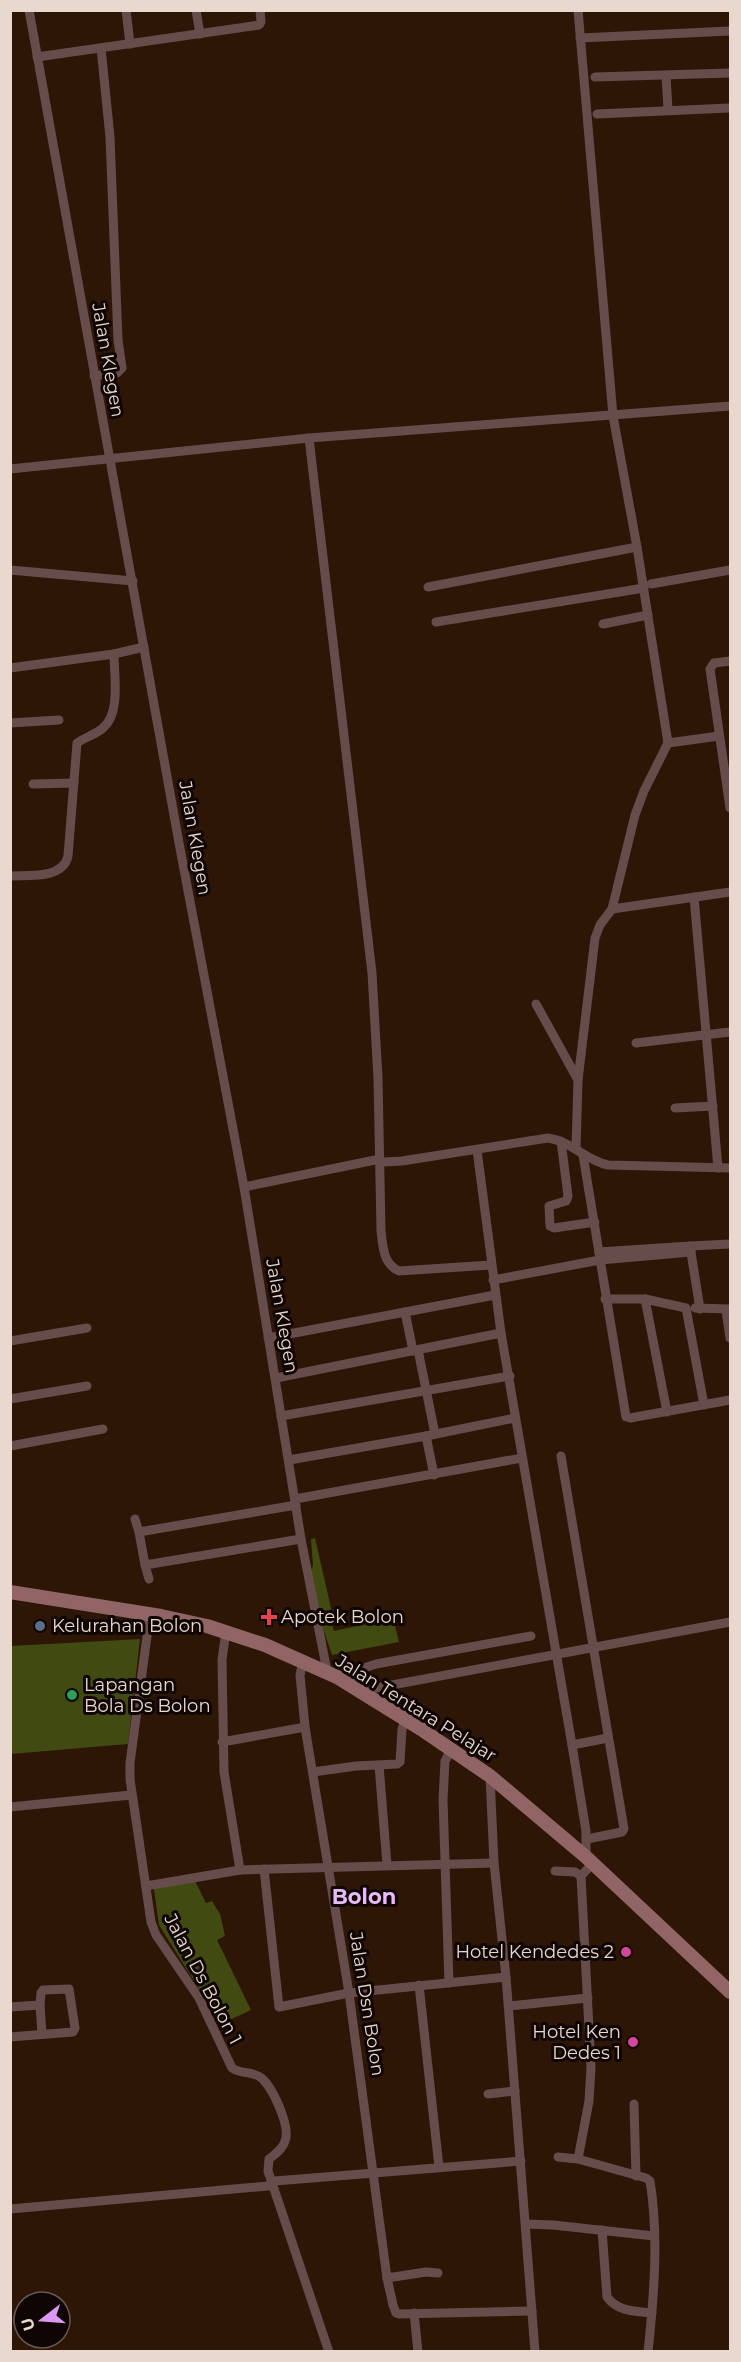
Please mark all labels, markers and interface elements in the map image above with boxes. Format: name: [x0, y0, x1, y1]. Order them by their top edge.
street label: Jalan Klegen: [87, 300, 129, 419]
street label: Jalan Klegen: [174, 778, 216, 897]
street label: Jalan Klegen: [261, 1256, 303, 1375]
place label: Apotek Bolon: [281, 1606, 404, 1628]
marker: Apotek Bolon: [262, 1610, 276, 1624]
place label: Kelurahan Bolon: [52, 1615, 202, 1637]
marker: Kelurahan Bolon: [33, 1619, 47, 1633]
street label: Jalan Tentara Pelajar: [331, 1649, 501, 1766]
place label: Lapangan Bola Ds Bolon: [84, 1674, 211, 1717]
marker: Lapangan Bola Ds Bolon: [65, 1688, 79, 1702]
district label: Bolon: [332, 1884, 396, 1909]
street label: Jalan Ds Bolon 1: [159, 1909, 247, 2048]
street label: Jalan Dsn Bolon: [345, 1929, 389, 2078]
place label: Hotel Kendedes 2: [455, 1941, 614, 1963]
marker: Hotel Kendedes 2: [619, 1945, 633, 1959]
place label: Hotel Ken Dedes 1: [532, 2021, 621, 2064]
marker: Hotel Ken Dedes 1: [626, 2035, 640, 2049]
north arrow: [12, 2290, 72, 2350]
text: U: [17, 2315, 39, 2333]

